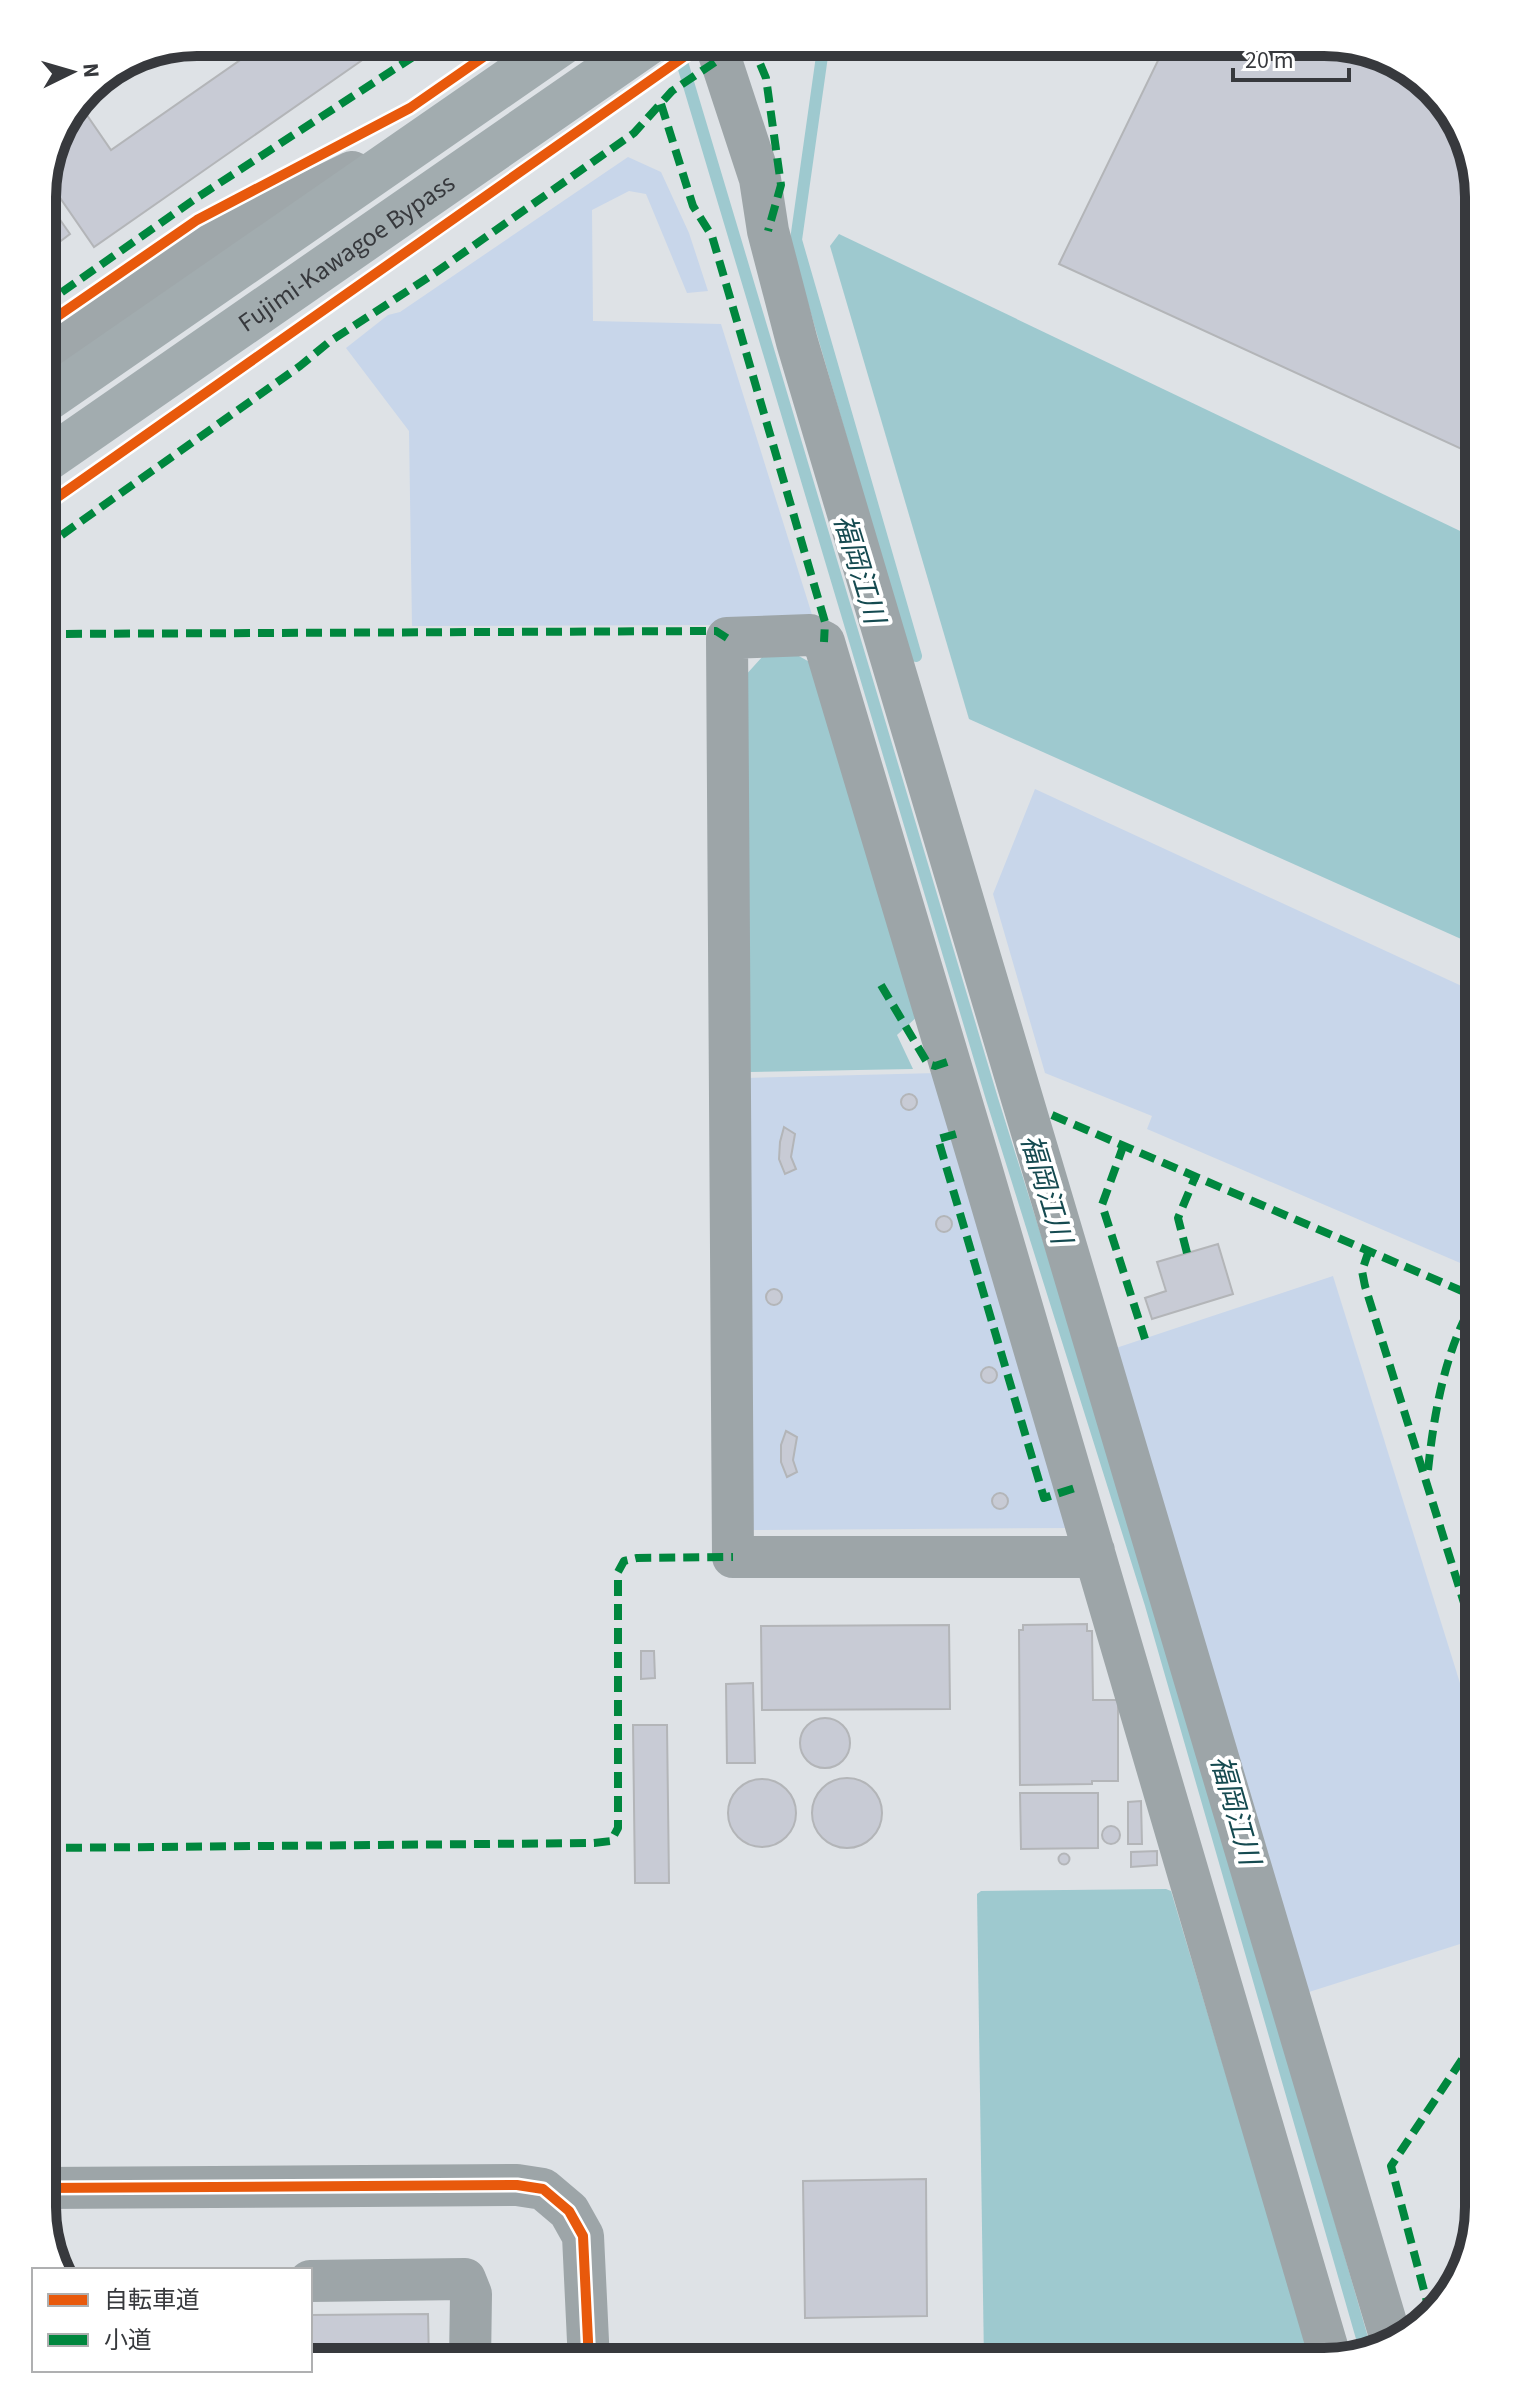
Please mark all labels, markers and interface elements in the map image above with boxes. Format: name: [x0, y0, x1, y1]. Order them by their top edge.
north arrow: [32, 32, 112, 112]
scale bar: [1233, 32, 1349, 82]
text: 20 m: [1245, 43, 1294, 78]
text: N: [74, 62, 108, 79]
street label: Fujimi-Kawagoe Bypass: [230, 164, 462, 341]
water label: 福岡江川: [823, 510, 895, 631]
water label: 福岡江川: [1010, 1130, 1082, 1251]
water label: 福岡江川: [1200, 1751, 1270, 1872]
legend: [32, 2268, 312, 2372]
text: 自転車道: [104, 2283, 200, 2318]
text: 小道: [104, 2323, 152, 2358]

